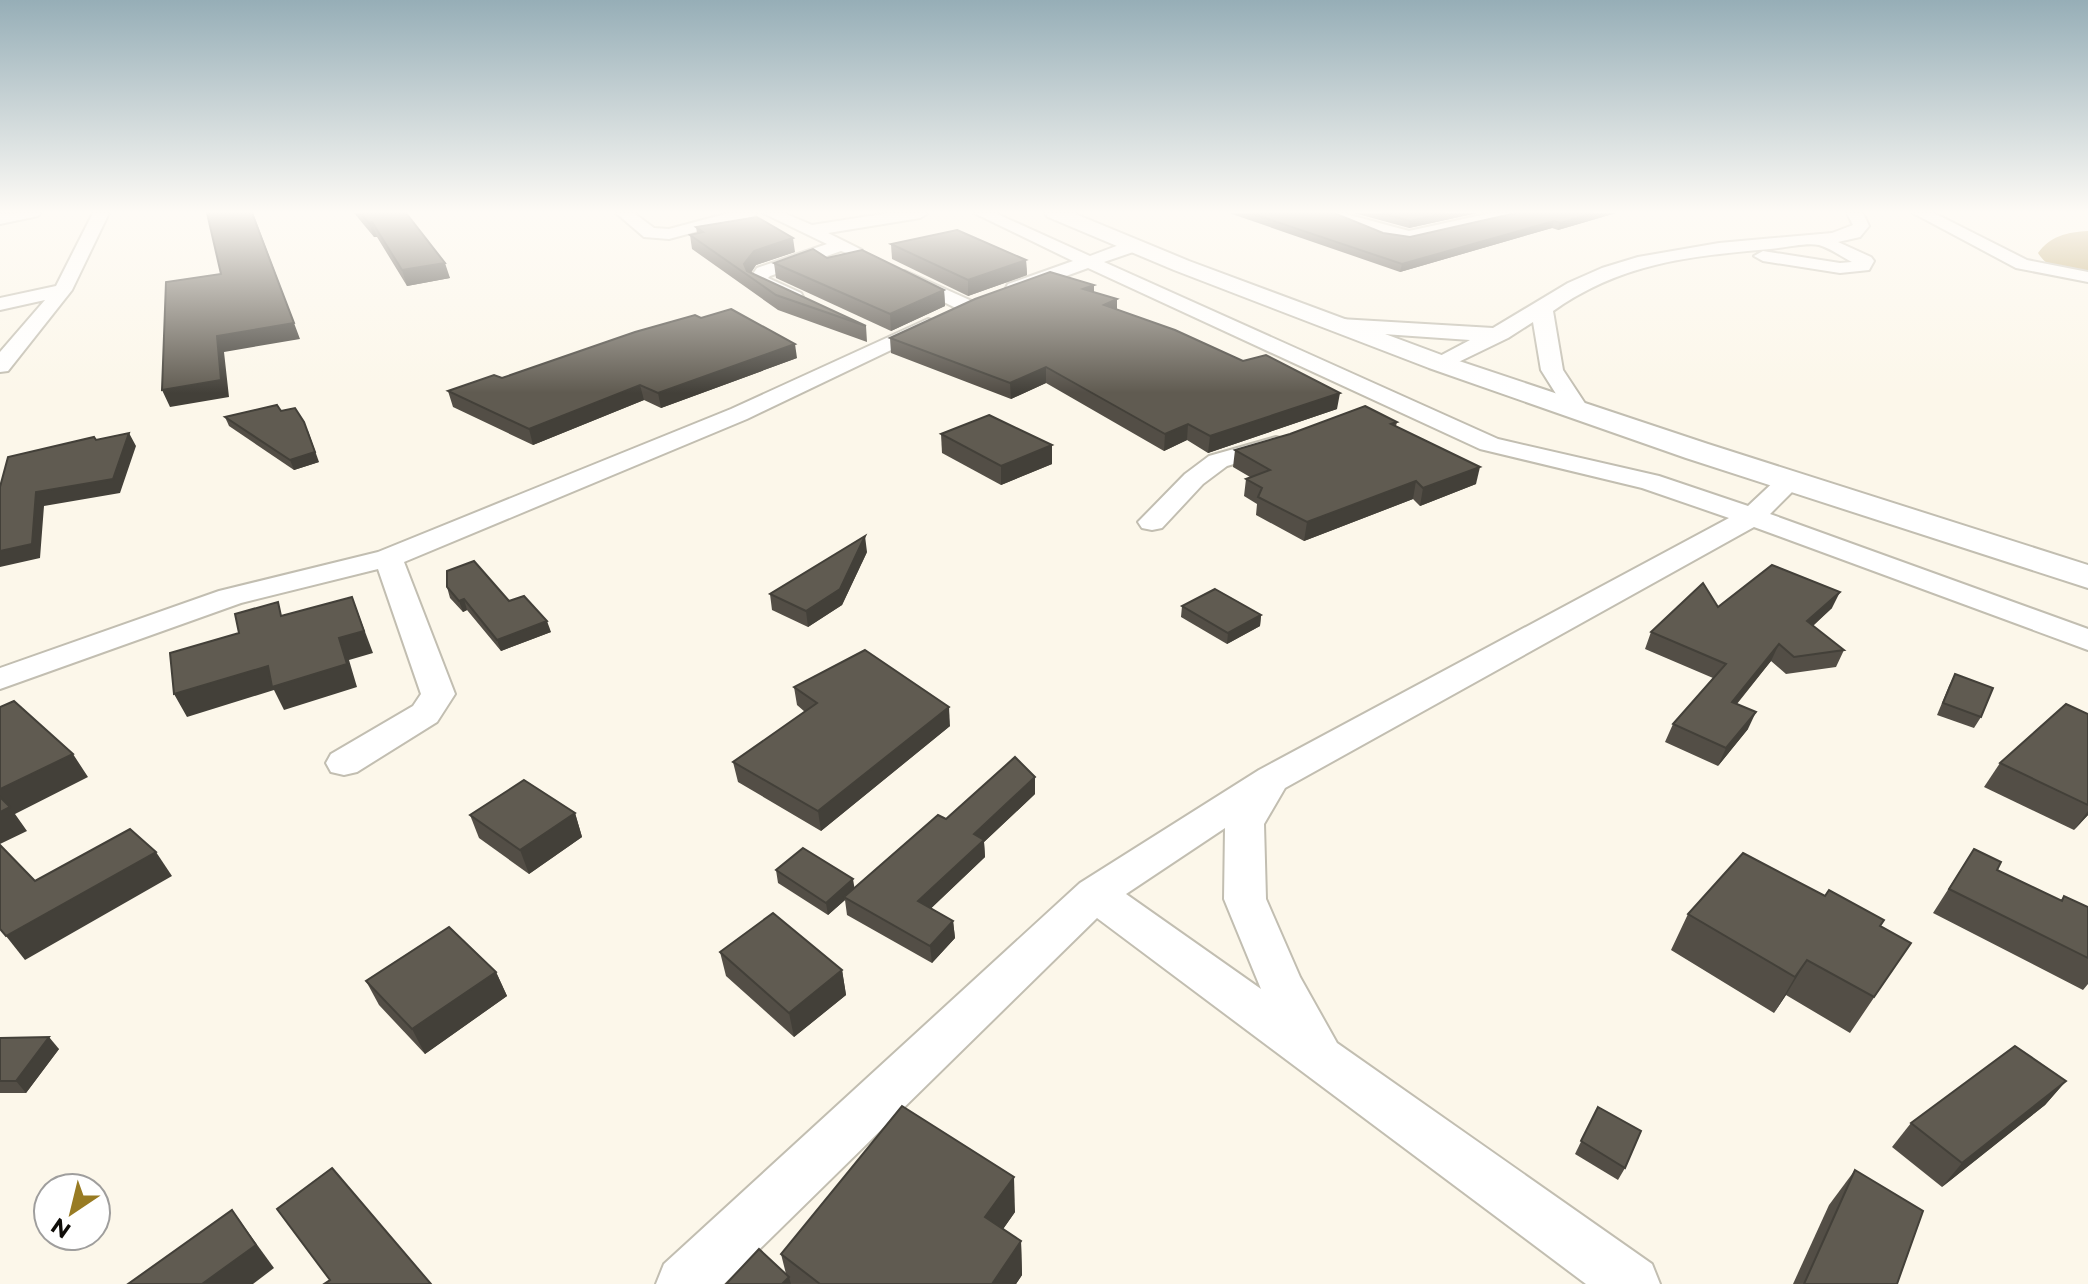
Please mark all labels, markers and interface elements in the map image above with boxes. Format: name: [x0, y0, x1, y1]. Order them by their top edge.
north arrow: [32, 1172, 112, 1252]
text: N: [46, 1212, 76, 1244]

